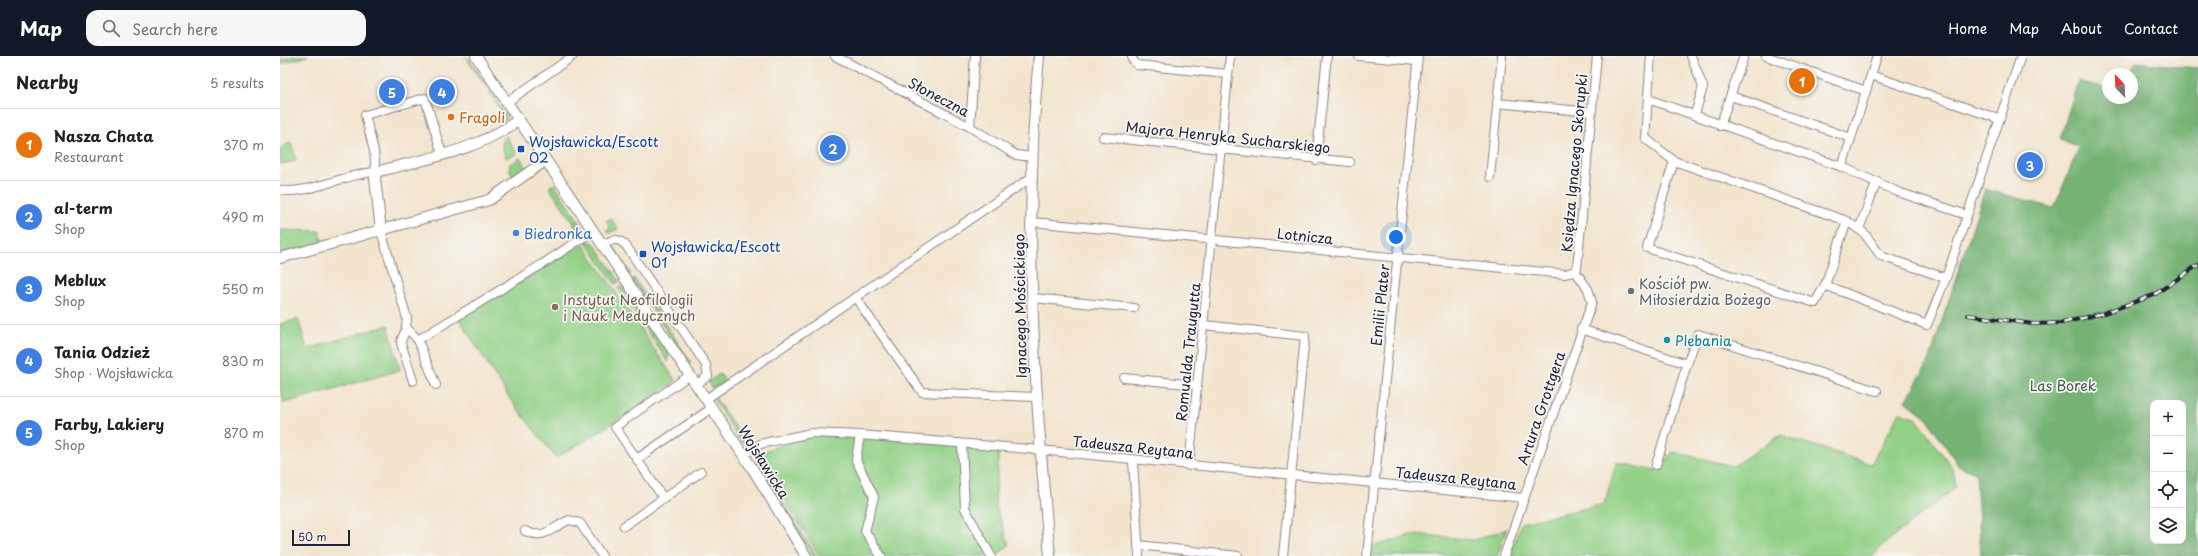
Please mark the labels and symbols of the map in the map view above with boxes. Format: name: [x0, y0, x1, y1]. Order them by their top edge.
pin: 1: [1789, 66, 1815, 96]
north arrow: [2102, 68, 2138, 104]
street label: Słoneczna: [905, 72, 974, 122]
street label: Księdza Ignacego Skorupki: [1556, 73, 1592, 253]
pin: 5: [379, 77, 405, 107]
pin: 4: [429, 77, 455, 107]
place label: Fragoli: [459, 107, 505, 128]
marker: Fragoli: [446, 112, 456, 122]
street label: Majora Henryka Sucharskiego: [1125, 116, 1331, 158]
place label: Wojsławicka/Escott 02: [529, 131, 659, 168]
pin: 2: [820, 133, 846, 163]
marker: Wojsławicka/Escott 02: [516, 144, 526, 154]
pin: 3: [2017, 150, 2043, 180]
place label: Biedronka: [524, 223, 592, 244]
street label: Lotnicza: [1276, 223, 1334, 249]
your location: [1386, 227, 1406, 247]
marker: Biedronka: [511, 228, 521, 238]
street label: Ignacego Mościckiego: [1008, 233, 1032, 378]
place label: Wojsławicka/Escott 01: [651, 236, 781, 273]
marker: Wojsławicka/Escott 01: [638, 249, 648, 259]
street label: Emilii Plater: [1365, 263, 1395, 347]
place label: Kościół pw. Miłosierdzia Bożego: [1639, 273, 1771, 310]
street label: Romualda Traugutta: [1170, 281, 1206, 422]
marker: Kościół pw. Miłosierdzia Bożego: [1626, 286, 1636, 296]
place label: Instytut Neofilologii i Nauk Medycznych: [563, 289, 696, 326]
marker: Instytut Neofilologii i Nauk Medycznych: [550, 302, 560, 312]
place label: Plebania: [1675, 330, 1732, 351]
marker: Plebania: [1662, 335, 1672, 345]
street label: Artura Grottgera: [1512, 348, 1570, 468]
park label: Las Borek: [2030, 375, 2097, 396]
street label: Wojsławicka: [733, 421, 795, 503]
street label: Tadeusza Reytana: [1072, 430, 1195, 464]
street label: Tadeusza Reytana: [1395, 461, 1518, 495]
scale bar: [292, 528, 350, 547]

